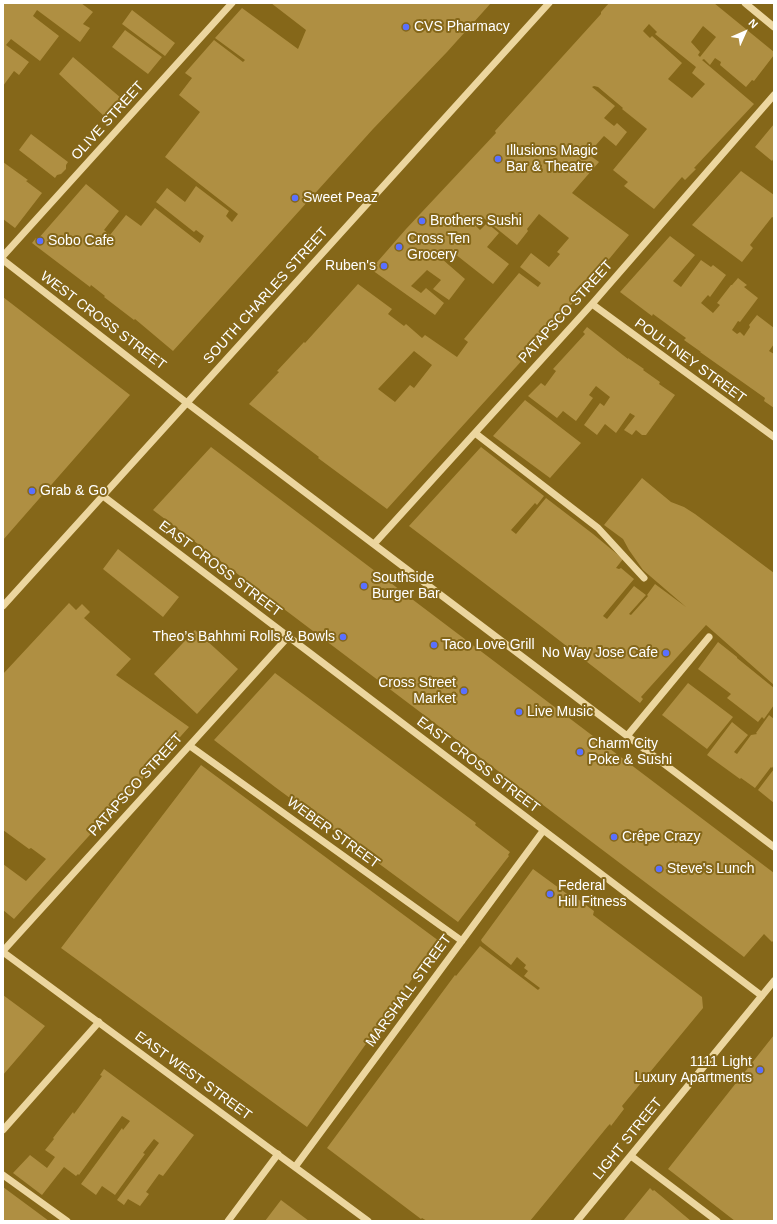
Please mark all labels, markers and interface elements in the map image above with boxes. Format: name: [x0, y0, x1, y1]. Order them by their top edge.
north arrow: [725, 12, 765, 52]
text: N: [746, 16, 761, 31]
place label: CVS Pharmacy: [414, 19, 510, 35]
marker: CVS Pharmacy: [401, 22, 411, 32]
street label: OLIVE STREET: [68, 78, 148, 164]
place label: Illusions Magic Bar & Theatre: [506, 143, 598, 176]
marker: Illusions Magic Bar & Theatre: [493, 154, 503, 164]
place label: Sweet Peaz: [303, 190, 378, 206]
marker: Sweet Peaz: [290, 193, 300, 203]
place label: Brothers Sushi: [430, 213, 522, 229]
marker: Brothers Sushi: [417, 216, 427, 226]
street label: SOUTH CHARLES STREET: [200, 224, 332, 368]
place label: Cross Ten Grocery: [407, 231, 470, 264]
place label: Sobo Cafe: [48, 233, 114, 249]
marker: Sobo Cafe: [35, 236, 45, 246]
marker: Cross Ten Grocery: [394, 242, 404, 252]
street label: PATAPSCO STREET: [516, 257, 616, 367]
place label: Ruben's: [325, 258, 376, 274]
marker: Ruben's: [379, 261, 389, 271]
street label: WEST CROSS STREET: [37, 268, 169, 374]
street label: POULTNEY STREET: [631, 315, 749, 407]
place label: Grab & Go: [40, 483, 107, 499]
marker: Grab & Go: [27, 486, 37, 496]
street label: EAST CROSS STREET: [155, 517, 285, 621]
place label: Southside Burger Bar: [372, 570, 440, 602]
marker: Southside Burger Bar: [359, 581, 369, 591]
place label: Theo’s Bahhmi Rolls & Bowls: [152, 629, 335, 645]
marker: Theo’s Bahhmi Rolls & Bowls: [338, 632, 348, 642]
place label: Taco Love Grill: [442, 637, 535, 653]
marker: Taco Love Grill: [429, 640, 439, 650]
place label: No Way Jose Cafe: [542, 645, 658, 661]
marker: No Way Jose Cafe: [661, 648, 671, 658]
place label: Cross Street Market: [378, 675, 456, 708]
marker: Cross Street Market: [459, 686, 469, 696]
place label: Live Music: [527, 704, 593, 720]
marker: Live Music: [514, 707, 524, 717]
street label: EAST CROSS STREET: [413, 713, 543, 817]
street label: PATAPSCO STREET: [86, 730, 186, 840]
place label: Charm City Poke & Sushi: [588, 736, 672, 768]
marker: Charm City Poke & Sushi: [575, 747, 585, 757]
street label: WEBER STREET: [283, 794, 383, 872]
place label: Crêpe Crazy: [622, 829, 701, 845]
marker: Crêpe Crazy: [609, 832, 619, 842]
place label: Steve's Lunch: [667, 861, 755, 877]
marker: Steve's Lunch: [654, 864, 664, 874]
place label: Federal Hill Fitness: [558, 878, 626, 910]
marker: Federal Hill Fitness: [545, 889, 555, 899]
street label: MARSHALL STREET: [363, 932, 455, 1050]
street label: EAST WEST STREET: [131, 1028, 255, 1124]
place label: 1111 Light Luxury Apartments: [635, 1054, 752, 1086]
marker: 1111 Light Luxury Apartments: [755, 1065, 765, 1075]
street label: LIGHT STREET: [590, 1095, 666, 1183]

